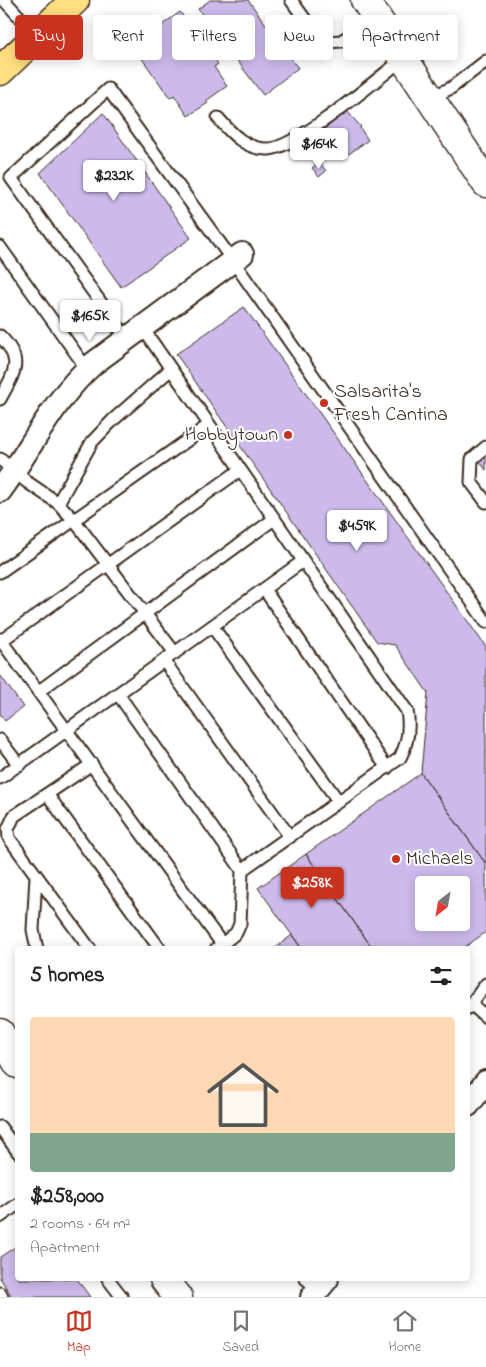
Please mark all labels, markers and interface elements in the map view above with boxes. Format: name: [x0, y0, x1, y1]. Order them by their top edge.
chip: Buy: [15, 15, 83, 60]
chip: Rent: [93, 15, 162, 60]
chip: Filters: [172, 15, 255, 60]
chip: New: [265, 15, 333, 60]
chip: Apartment: [343, 15, 458, 60]
pin: $164K: [284, 128, 354, 170]
text: $164K: [301, 132, 337, 156]
pin: $232K: [79, 160, 149, 202]
text: $232K: [94, 164, 134, 188]
pin: $165K: [55, 300, 125, 342]
text: $165K: [71, 304, 109, 328]
place label: Salsarita's Fresh Cantina: [333, 378, 448, 430]
marker: Salsarita's Fresh Cantina: [318, 397, 330, 409]
place label: Hobbytown: [185, 421, 278, 450]
marker: Hobbytown: [282, 429, 294, 441]
pin: $459K: [322, 510, 392, 552]
text: $459K: [338, 514, 376, 538]
place label: Michaels: [406, 845, 473, 874]
marker: Michaels: [390, 853, 402, 865]
pin: $258K: [277, 866, 347, 909]
text: $258K: [292, 871, 332, 895]
north arrow: [415, 876, 470, 931]
map controls: [415, 876, 470, 931]
text: 5 homes: [30, 961, 105, 991]
icon: filters: [427, 962, 455, 990]
icon: home: [198, 1050, 288, 1140]
text: $258,000: [30, 1182, 104, 1212]
text: 2 rooms · 64 m²: [30, 1212, 130, 1236]
text: Apartment: [30, 1236, 100, 1260]
tab: Map: [65, 1307, 93, 1358]
tab: Saved: [222, 1307, 259, 1358]
tab: Home: [389, 1307, 421, 1358]

